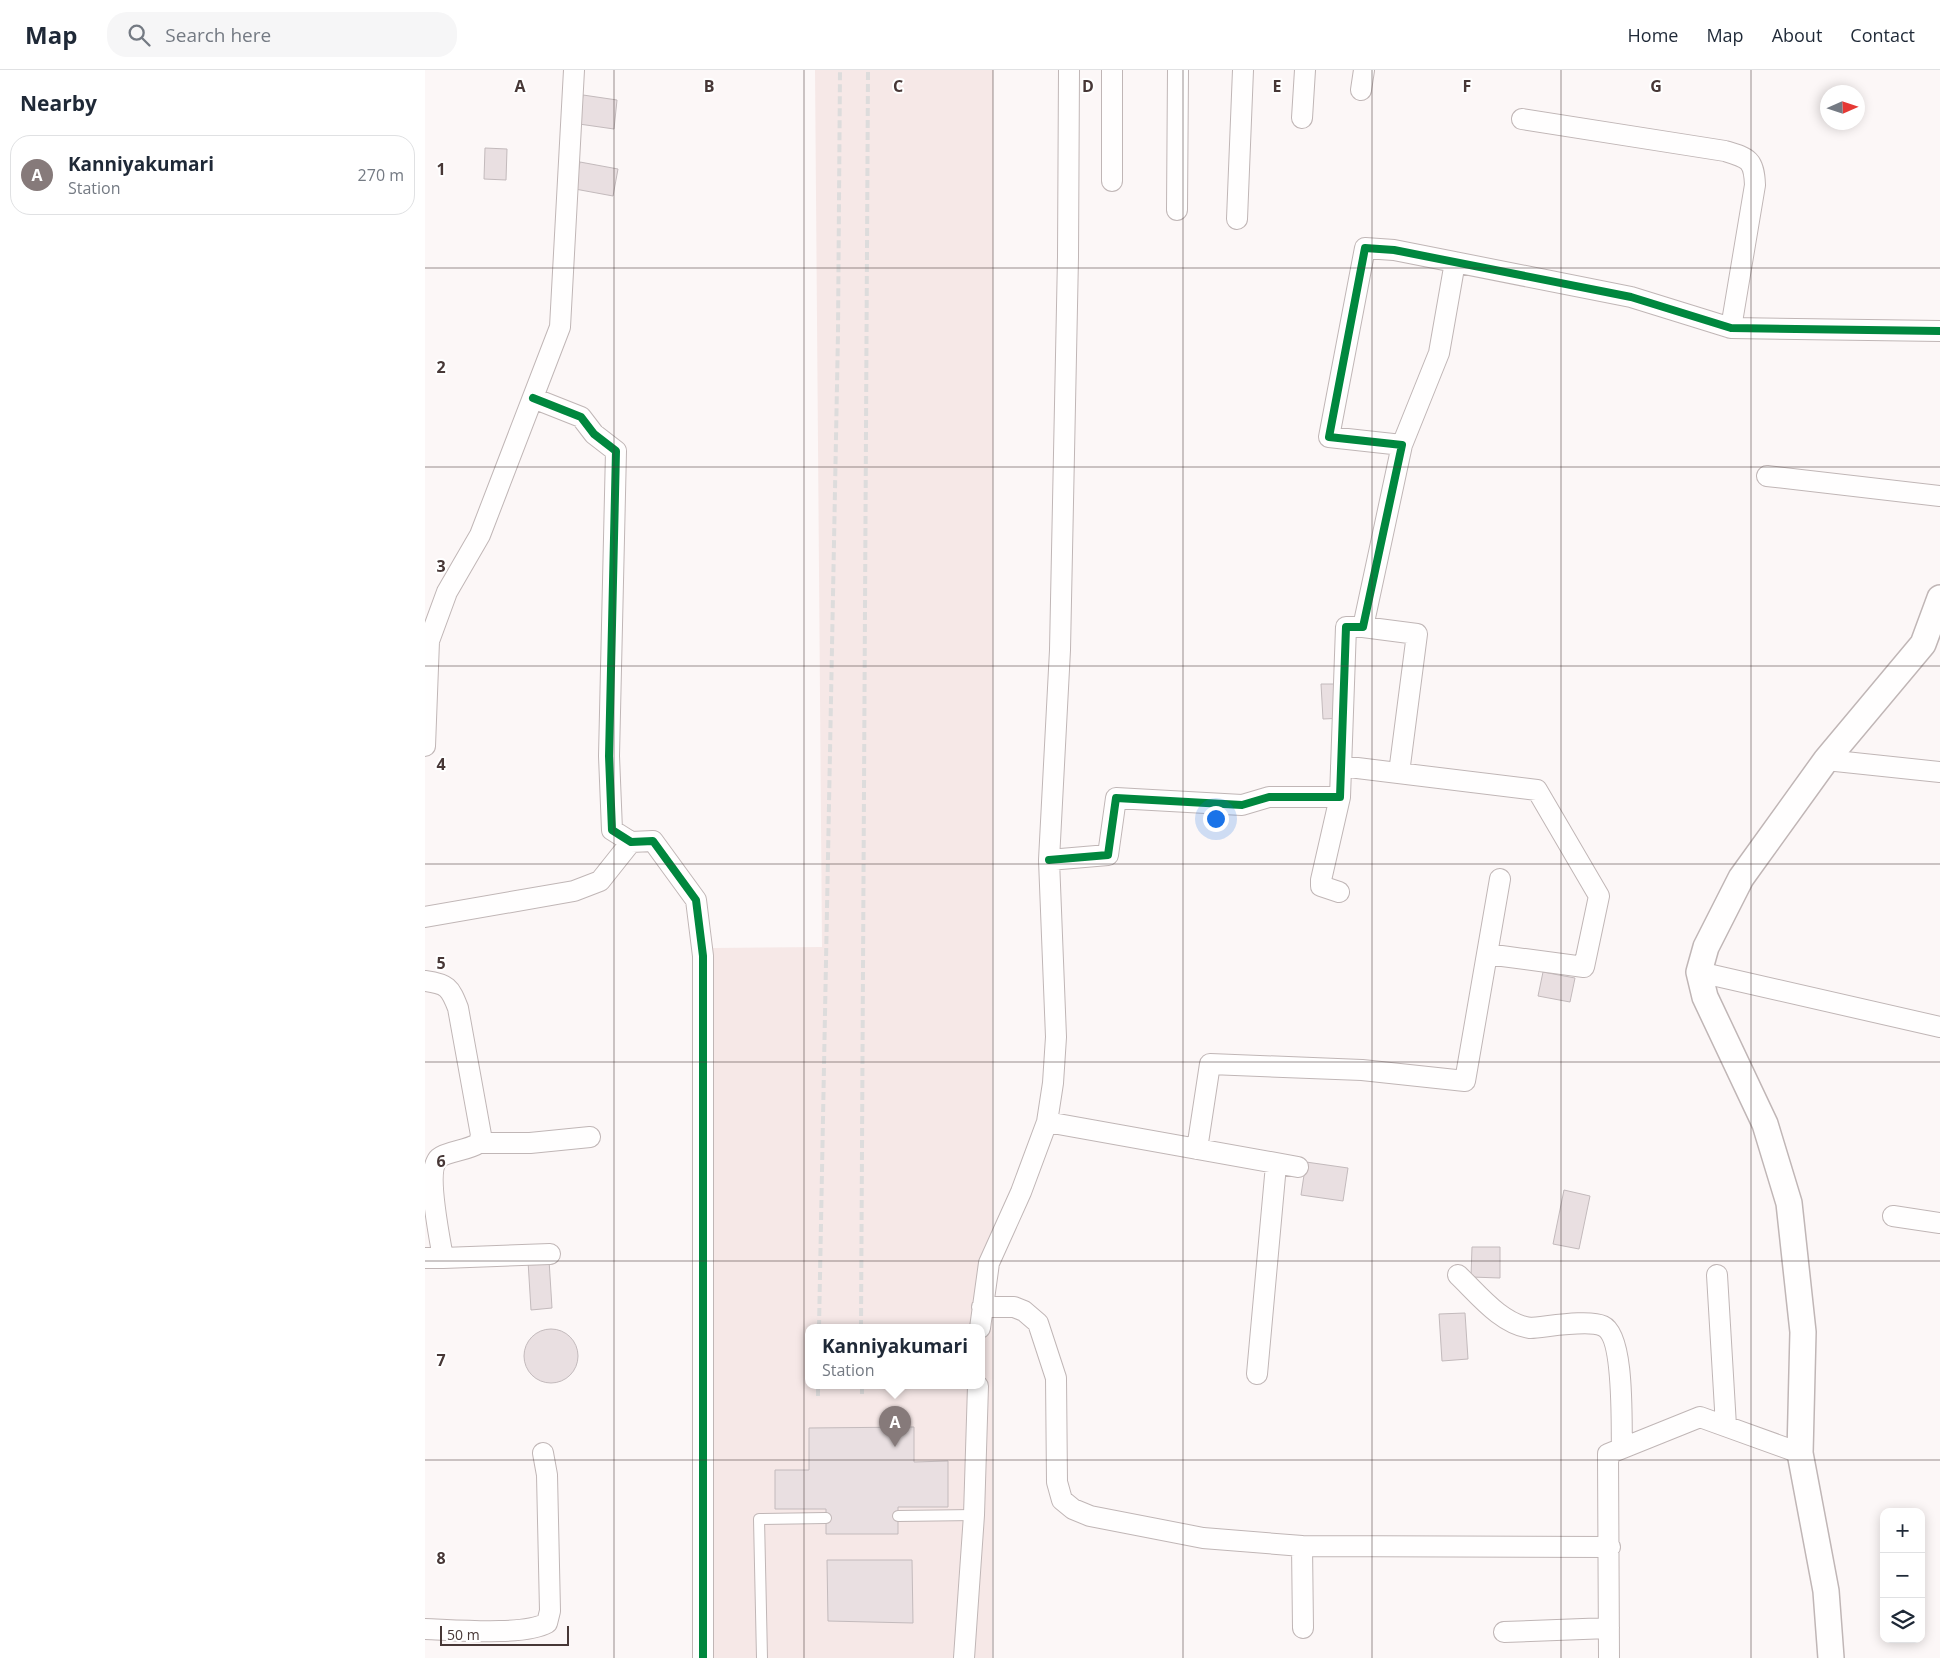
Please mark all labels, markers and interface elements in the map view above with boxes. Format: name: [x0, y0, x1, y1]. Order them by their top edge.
search box: [107, 12, 457, 57]
text: Map: [25, 18, 77, 51]
icon: search: [125, 21, 153, 49]
text: Search here: [165, 22, 271, 48]
text: Home: [1628, 23, 1678, 47]
text: Map: [1706, 23, 1744, 47]
text: About: [1772, 23, 1822, 47]
text: Contact: [1850, 23, 1915, 47]
text: A: [514, 75, 526, 97]
text: B: [704, 75, 714, 97]
text: C: [893, 75, 903, 97]
text: D: [1082, 75, 1094, 97]
text: E: [1273, 75, 1282, 97]
text: F: [1463, 75, 1471, 97]
text: G: [1650, 75, 1662, 97]
north arrow: [1820, 85, 1865, 130]
text: Nearby: [20, 89, 97, 117]
text: Kanniyakumari: [68, 151, 214, 177]
text: 1: [436, 158, 446, 180]
text: A: [31, 164, 43, 186]
text: 270 m: [358, 164, 404, 186]
text: Station: [68, 177, 121, 199]
text: 2: [436, 356, 446, 378]
text: 3: [436, 555, 446, 577]
text: 4: [436, 753, 446, 775]
your location: [1203, 806, 1229, 832]
text: 5: [436, 952, 446, 974]
text: 6: [436, 1150, 446, 1172]
popup: [805, 1324, 985, 1389]
text: Kanniyakumari: [822, 1333, 968, 1359]
text: 7: [436, 1349, 446, 1371]
text: Station: [822, 1359, 875, 1381]
pin: A: [879, 1406, 911, 1447]
map controls: [1880, 1508, 1925, 1643]
button: +: [1880, 1508, 1925, 1553]
text: 8: [436, 1547, 446, 1569]
button: −: [1880, 1553, 1925, 1598]
button: layers: [1880, 1598, 1925, 1643]
scale bar: [440, 1623, 569, 1646]
text: 50 m: [447, 1625, 480, 1644]

